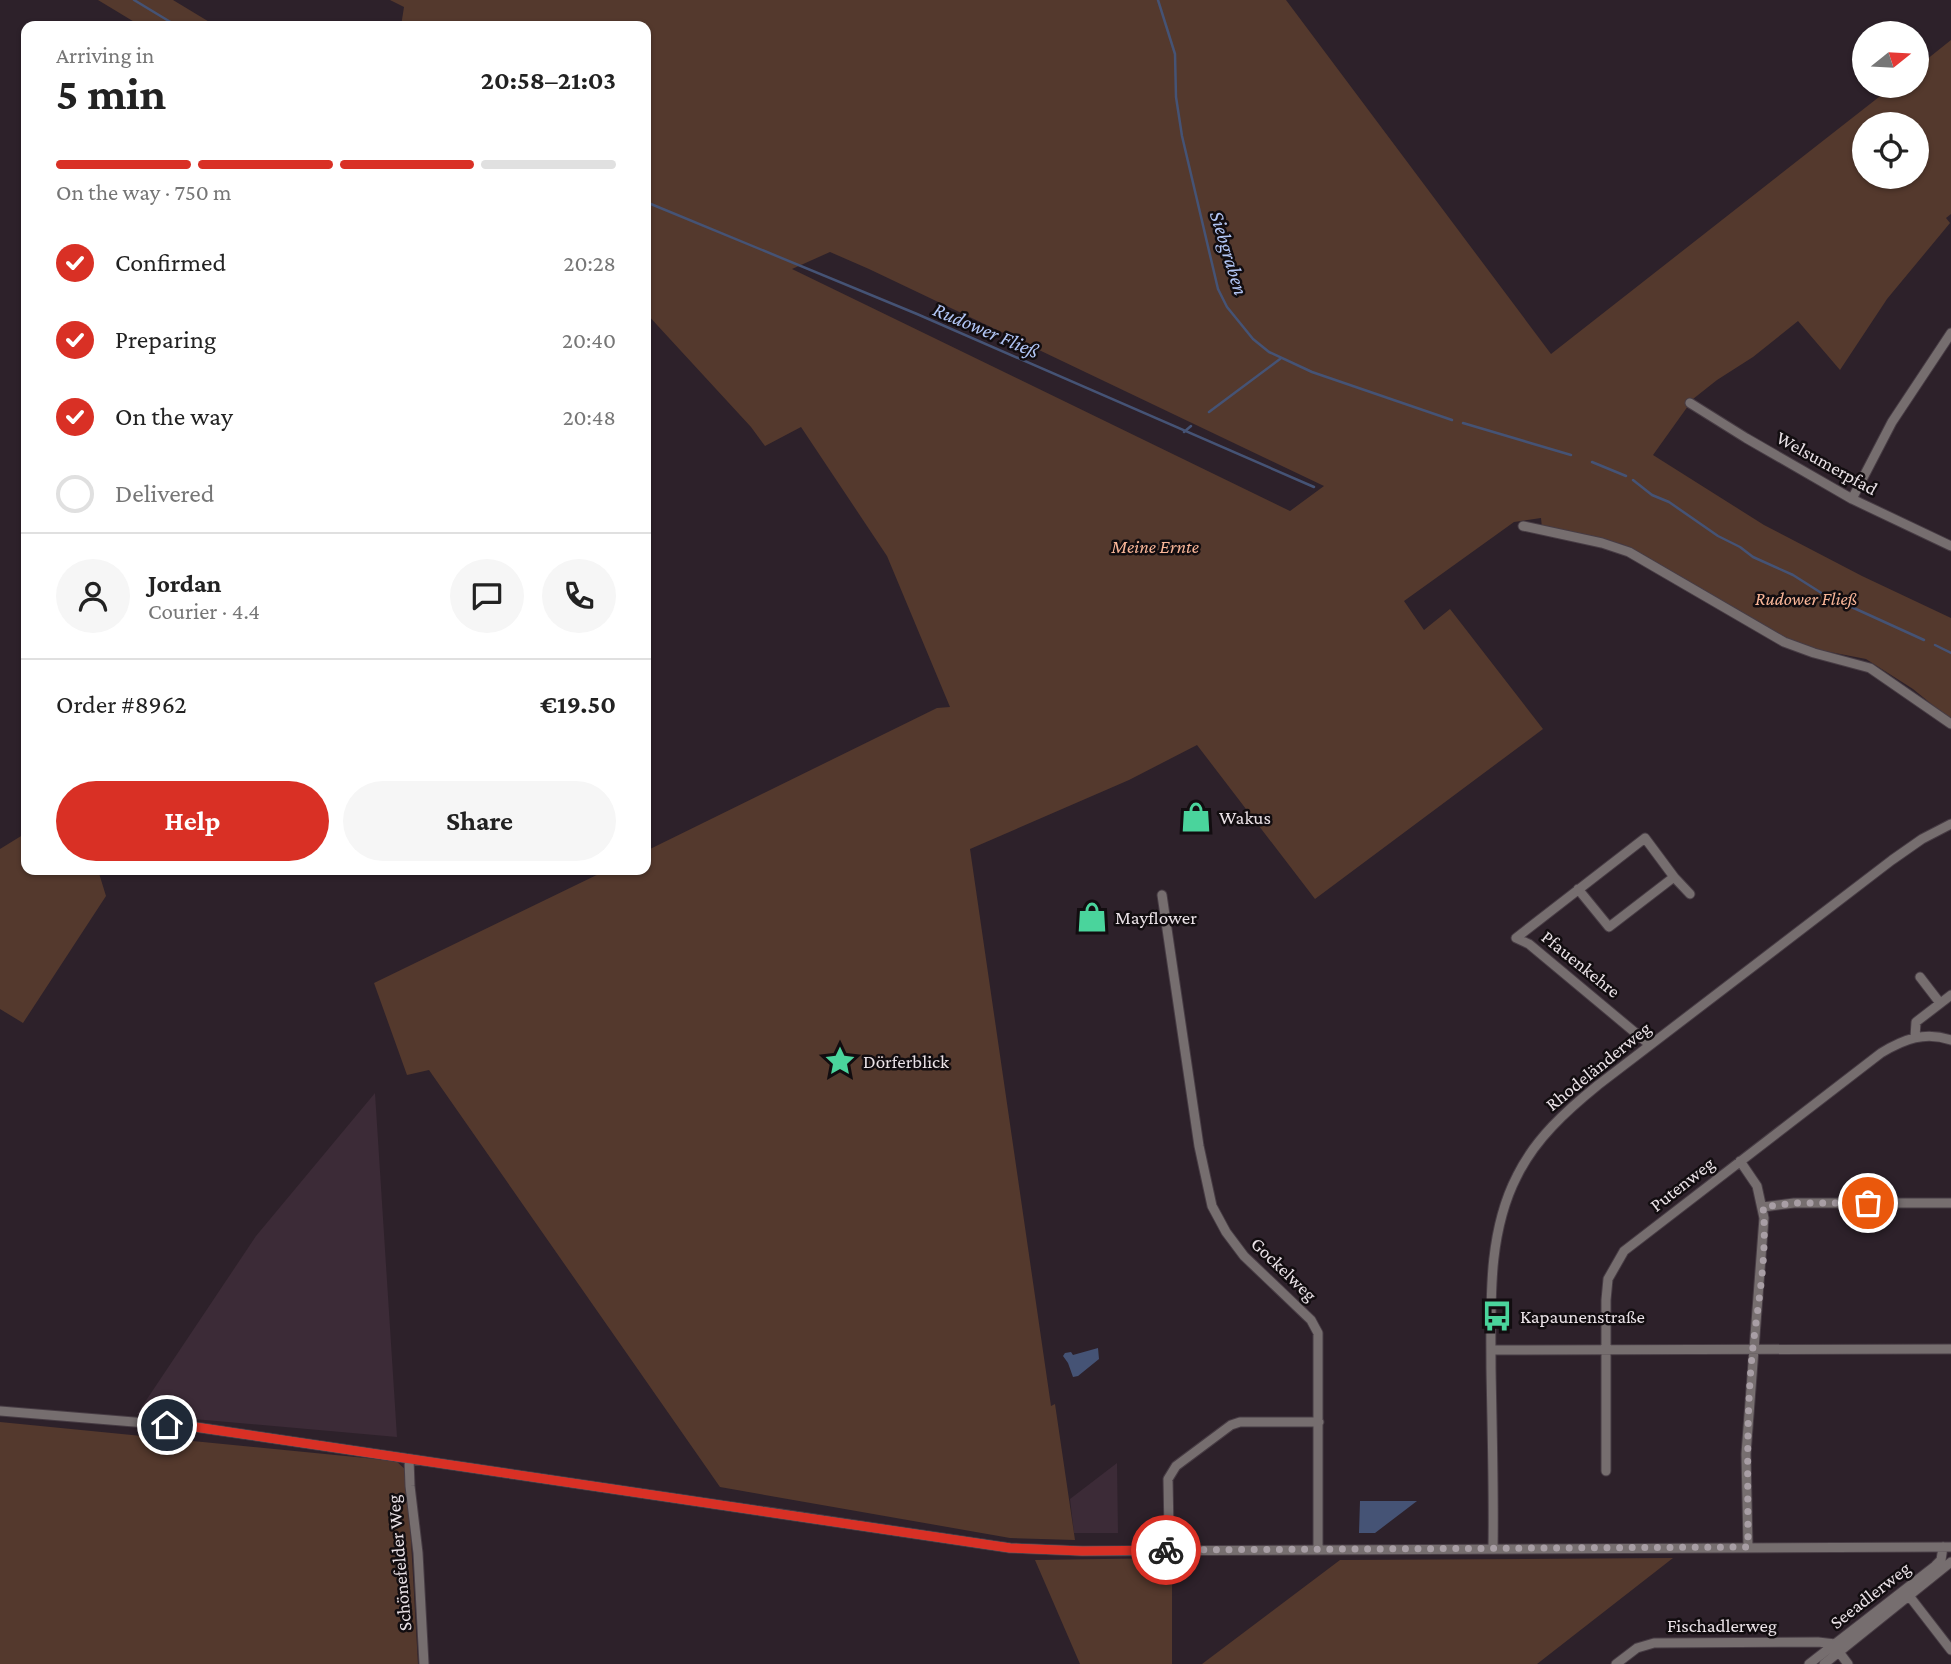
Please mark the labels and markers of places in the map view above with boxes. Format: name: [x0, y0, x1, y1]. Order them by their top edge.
shop icon: Wakus: [1179, 800, 1213, 834]
place label: Wakus: [1219, 807, 1271, 828]
shop icon: Mayflower: [1075, 900, 1109, 934]
place label: Mayflower: [1115, 907, 1197, 928]
place icon: Dörferblick: [823, 1044, 857, 1078]
place label: Dörferblick: [863, 1051, 950, 1072]
pin: [1838, 1173, 1898, 1233]
bus stop icon: Kapaunenstraße: [1480, 1299, 1514, 1333]
place label: Kapaunenstraße: [1520, 1306, 1645, 1327]
pin: [137, 1395, 197, 1455]

